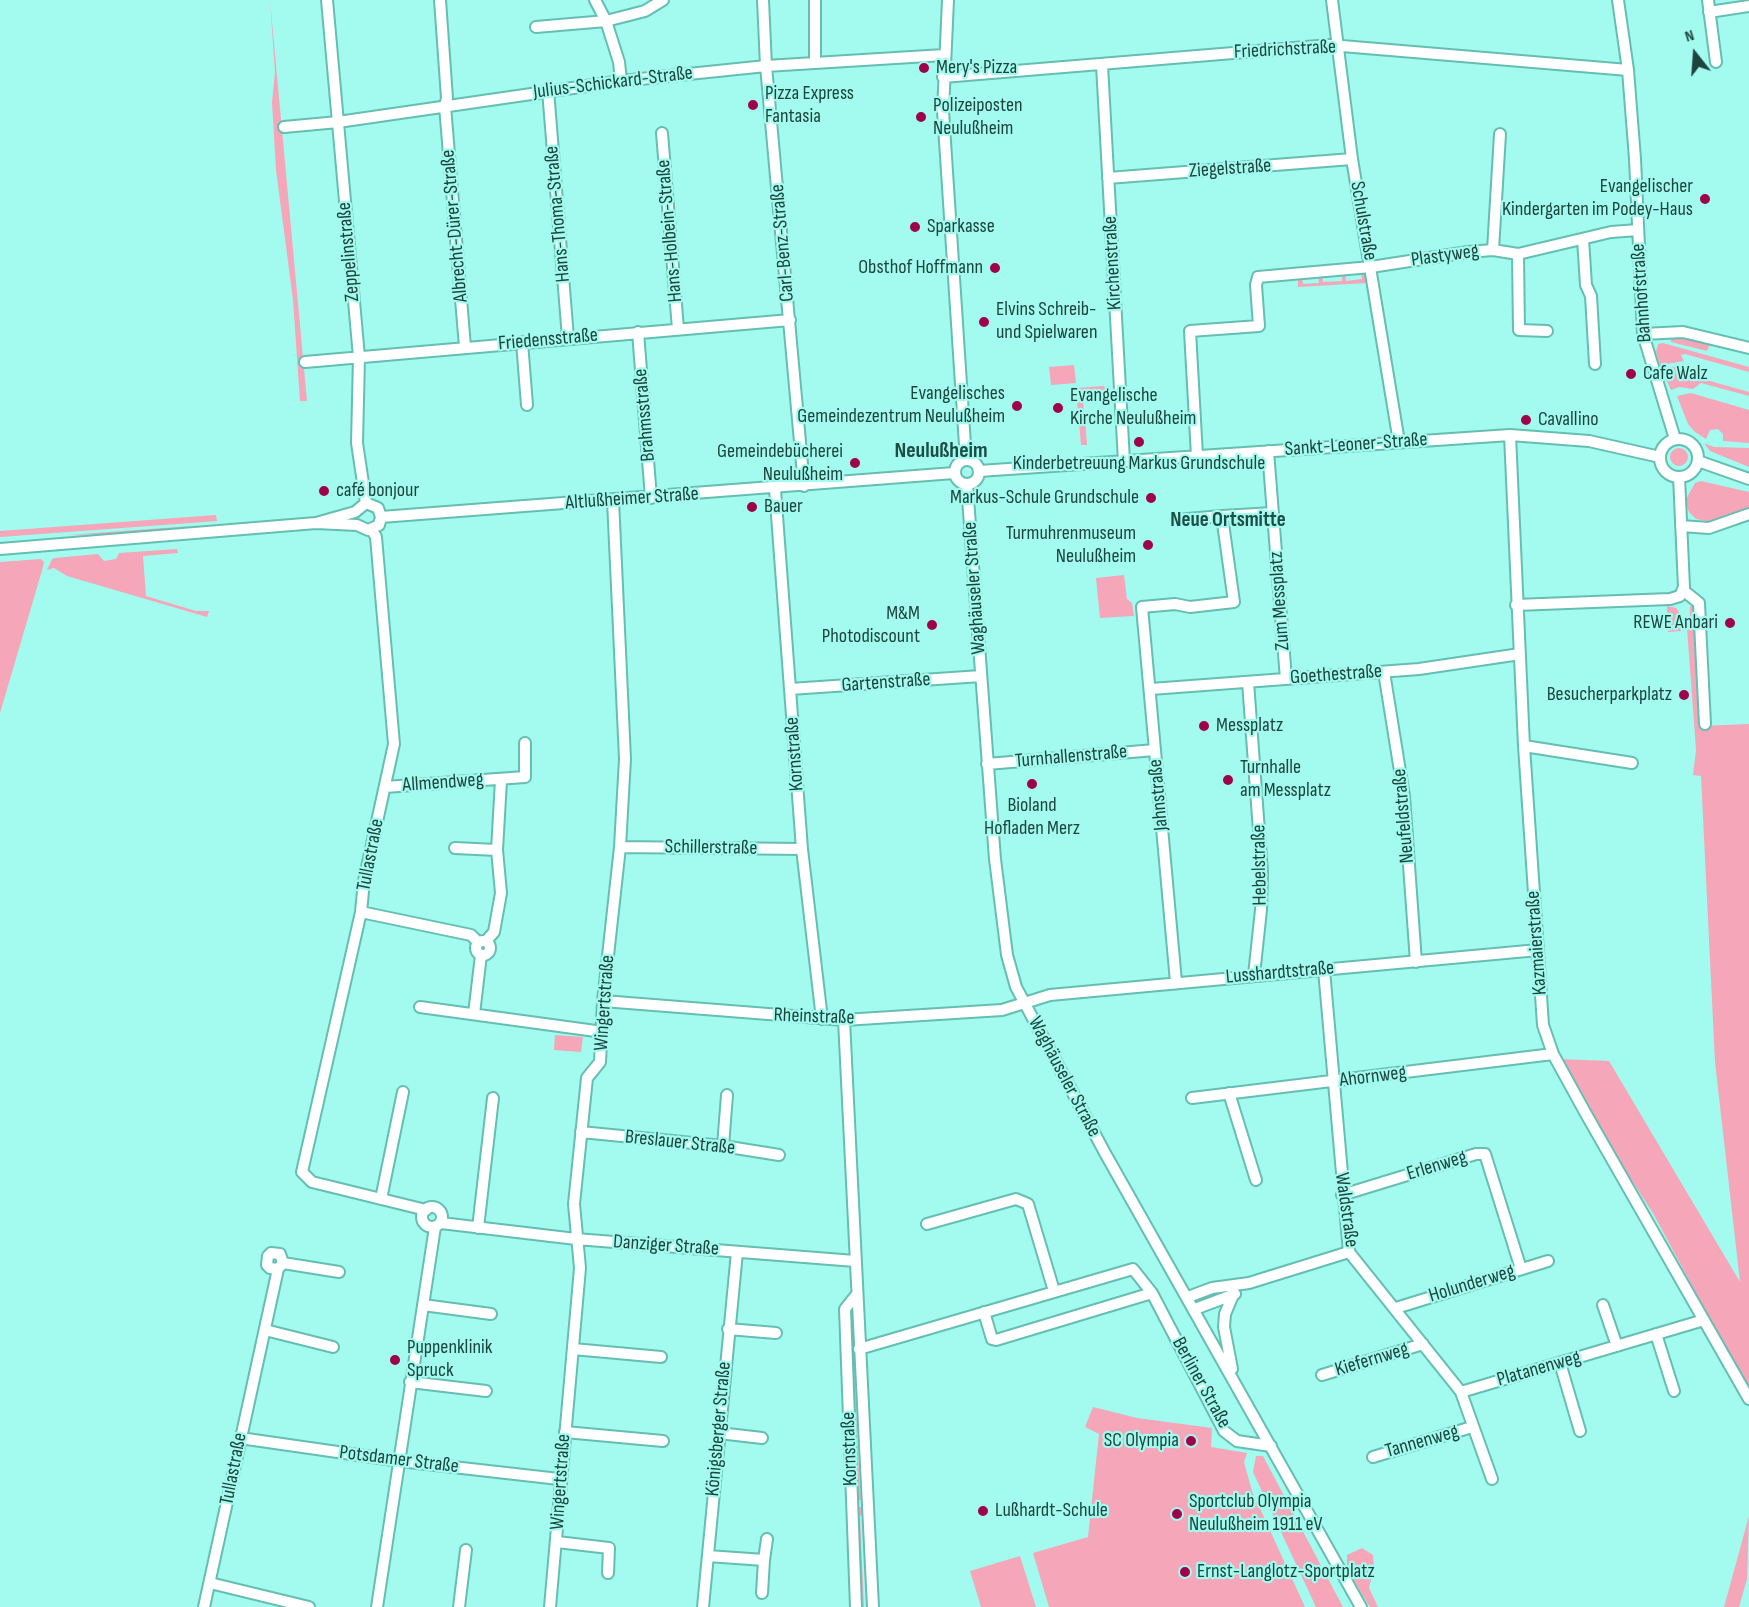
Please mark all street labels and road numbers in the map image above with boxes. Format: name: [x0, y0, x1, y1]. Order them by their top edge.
street label: Friedrichstraße: [1233, 35, 1337, 65]
street label: Julius-Schickard-Straße: [532, 61, 694, 105]
street label: Hans-Thoma-Straße: [540, 145, 576, 283]
street label: Albrecht-Dürer-Straße: [436, 149, 474, 303]
street label: Ziegelstraße: [1188, 154, 1272, 184]
street label: Hans-Holbein-Straße: [652, 159, 688, 303]
street label: Schulstraße: [1344, 180, 1382, 262]
street label: Carl-Benz-Straße: [766, 183, 800, 303]
street label: Zeppelinstraße: [333, 201, 365, 303]
street label: Kirchenstraße: [1099, 215, 1127, 311]
street label: Plastyweg: [1410, 239, 1480, 273]
street label: Bahnhofstraße: [1627, 243, 1657, 343]
street label: Friedensstraße: [497, 324, 599, 356]
street label: Brahmsstraße: [629, 368, 661, 462]
street label: Sankt-Leoner-Straße: [1284, 428, 1428, 462]
street label: Altlußheimer Straße: [565, 482, 699, 516]
street label: Waghäuseler Straße: [958, 521, 992, 655]
street label: Zum Messplatz: [1265, 550, 1295, 652]
street label: Goethestraße: [1289, 660, 1383, 690]
street label: Gartenstraße: [841, 668, 931, 698]
street label: Kornstraße: [780, 716, 810, 792]
street label: Turnhallenstraße: [1014, 740, 1128, 774]
street label: Jahnstraße: [1144, 758, 1174, 832]
street label: Allmendweg: [402, 768, 484, 798]
street label: Neufeldstraße: [1388, 768, 1420, 864]
street label: Tullastraße: [352, 817, 390, 893]
street label: Hebelstraße: [1247, 824, 1273, 906]
street label: Schillerstraße: [664, 835, 758, 861]
street label: Kazmaierstraße: [1521, 890, 1553, 996]
street label: Wingertstraße: [590, 954, 620, 1052]
street label: Lusshardtstraße: [1225, 956, 1335, 990]
street label: Rheinstraße: [773, 1004, 855, 1030]
street label: Waghäuseler Straße: [1022, 1013, 1106, 1141]
street label: Ahornweg: [1338, 1061, 1408, 1093]
street label: Breslauer Straße: [624, 1125, 736, 1161]
street label: Erlenweg: [1404, 1146, 1470, 1186]
street label: Waldstraße: [1329, 1171, 1363, 1249]
street label: Danziger Straße: [612, 1230, 720, 1262]
street label: Holunderweg: [1426, 1260, 1518, 1308]
street label: Berliner Straße: [1166, 1333, 1236, 1433]
street label: Kiefernweg: [1332, 1337, 1412, 1383]
street label: Platanenweg: [1494, 1346, 1584, 1392]
street label: Königsberger Straße: [701, 1361, 737, 1497]
street label: Kornstraße: [837, 1412, 863, 1486]
street label: Tannenweg: [1382, 1420, 1462, 1464]
street label: Tullastraße: [215, 1431, 253, 1507]
street label: Wingertstraße: [546, 1433, 576, 1531]
street label: Potsdamer Straße: [338, 1441, 460, 1479]

